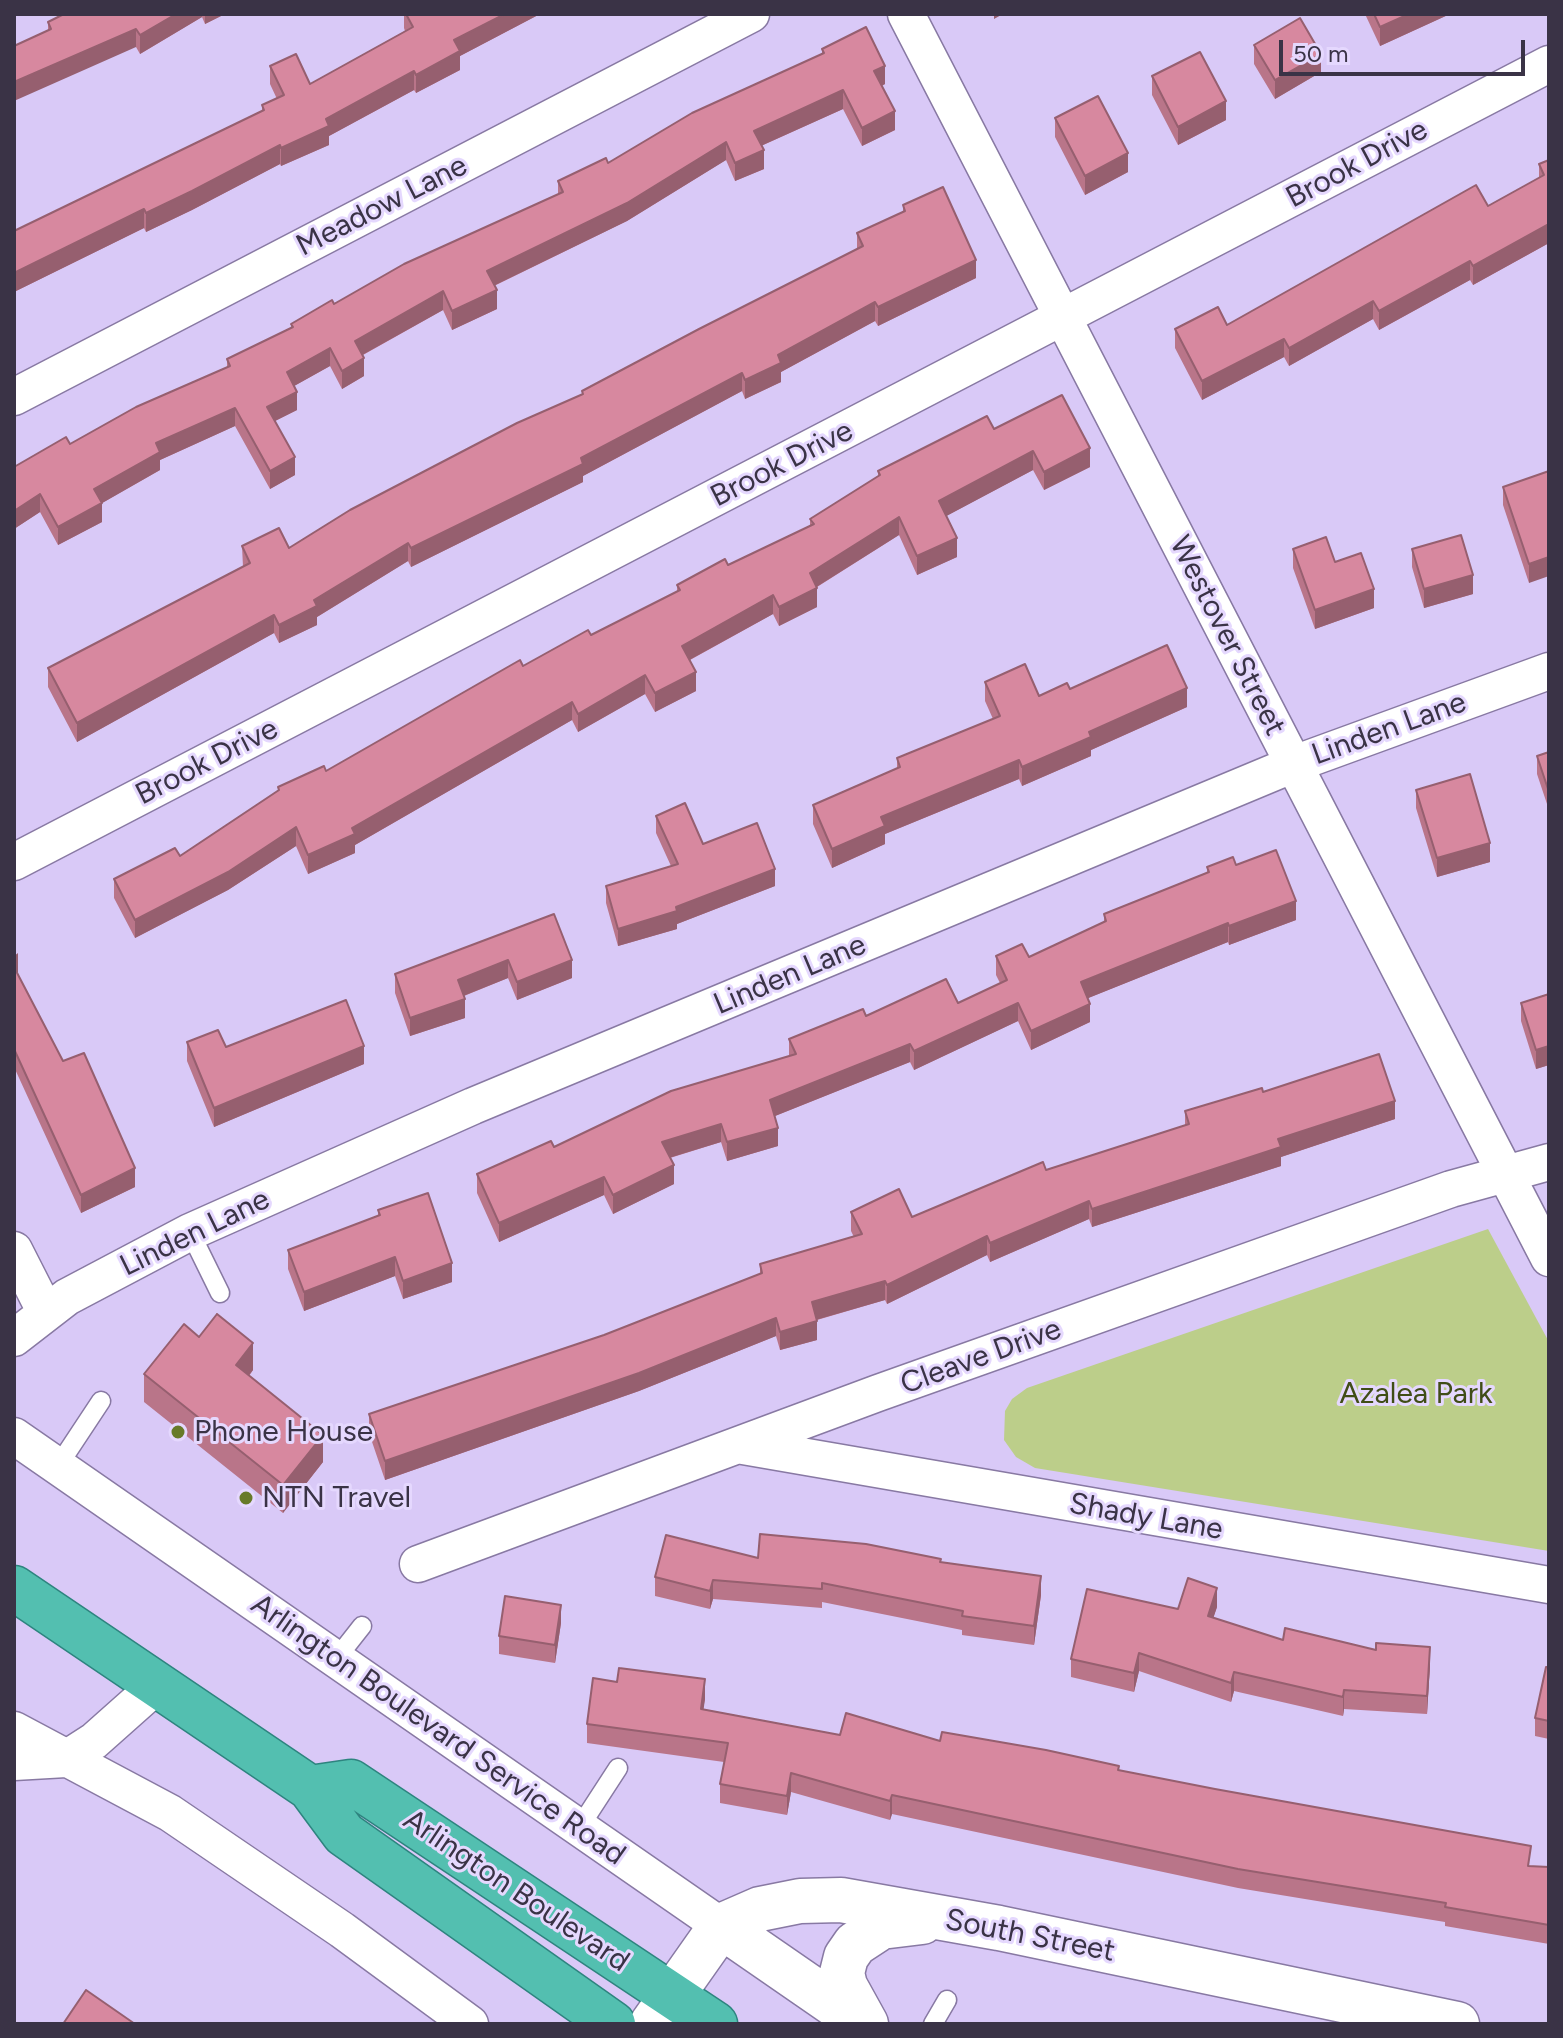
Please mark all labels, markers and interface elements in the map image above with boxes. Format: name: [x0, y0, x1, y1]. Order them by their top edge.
scale bar: [1283, 24, 1529, 74]
text: 50 m: [1293, 39, 1349, 68]
street label: Brook Drive: [1280, 112, 1434, 216]
street label: Meadow Lane: [291, 148, 473, 264]
street label: Brook Drive: [705, 413, 859, 515]
street label: Westover Street: [1161, 530, 1293, 742]
street label: Linden Lane: [1307, 684, 1471, 774]
street label: Brook Drive: [130, 711, 284, 813]
street label: Linden Lane: [709, 927, 871, 1023]
street label: Linden Lane: [115, 1181, 275, 1285]
street label: Cleave Drive: [896, 1311, 1066, 1403]
park label: Azalea Park: [1339, 1376, 1493, 1412]
place label: Phone House: [194, 1414, 373, 1450]
marker: Phone House: [169, 1423, 187, 1441]
place label: NTN Travel: [262, 1480, 411, 1516]
street label: Shady Lane: [1066, 1486, 1226, 1548]
marker: NTN Travel: [237, 1489, 255, 1507]
street label: Arlington Boulevard Service Road: [244, 1587, 632, 1873]
street label: Arlington Boulevard: [396, 1802, 636, 1980]
street label: South Street: [942, 1902, 1118, 1970]

